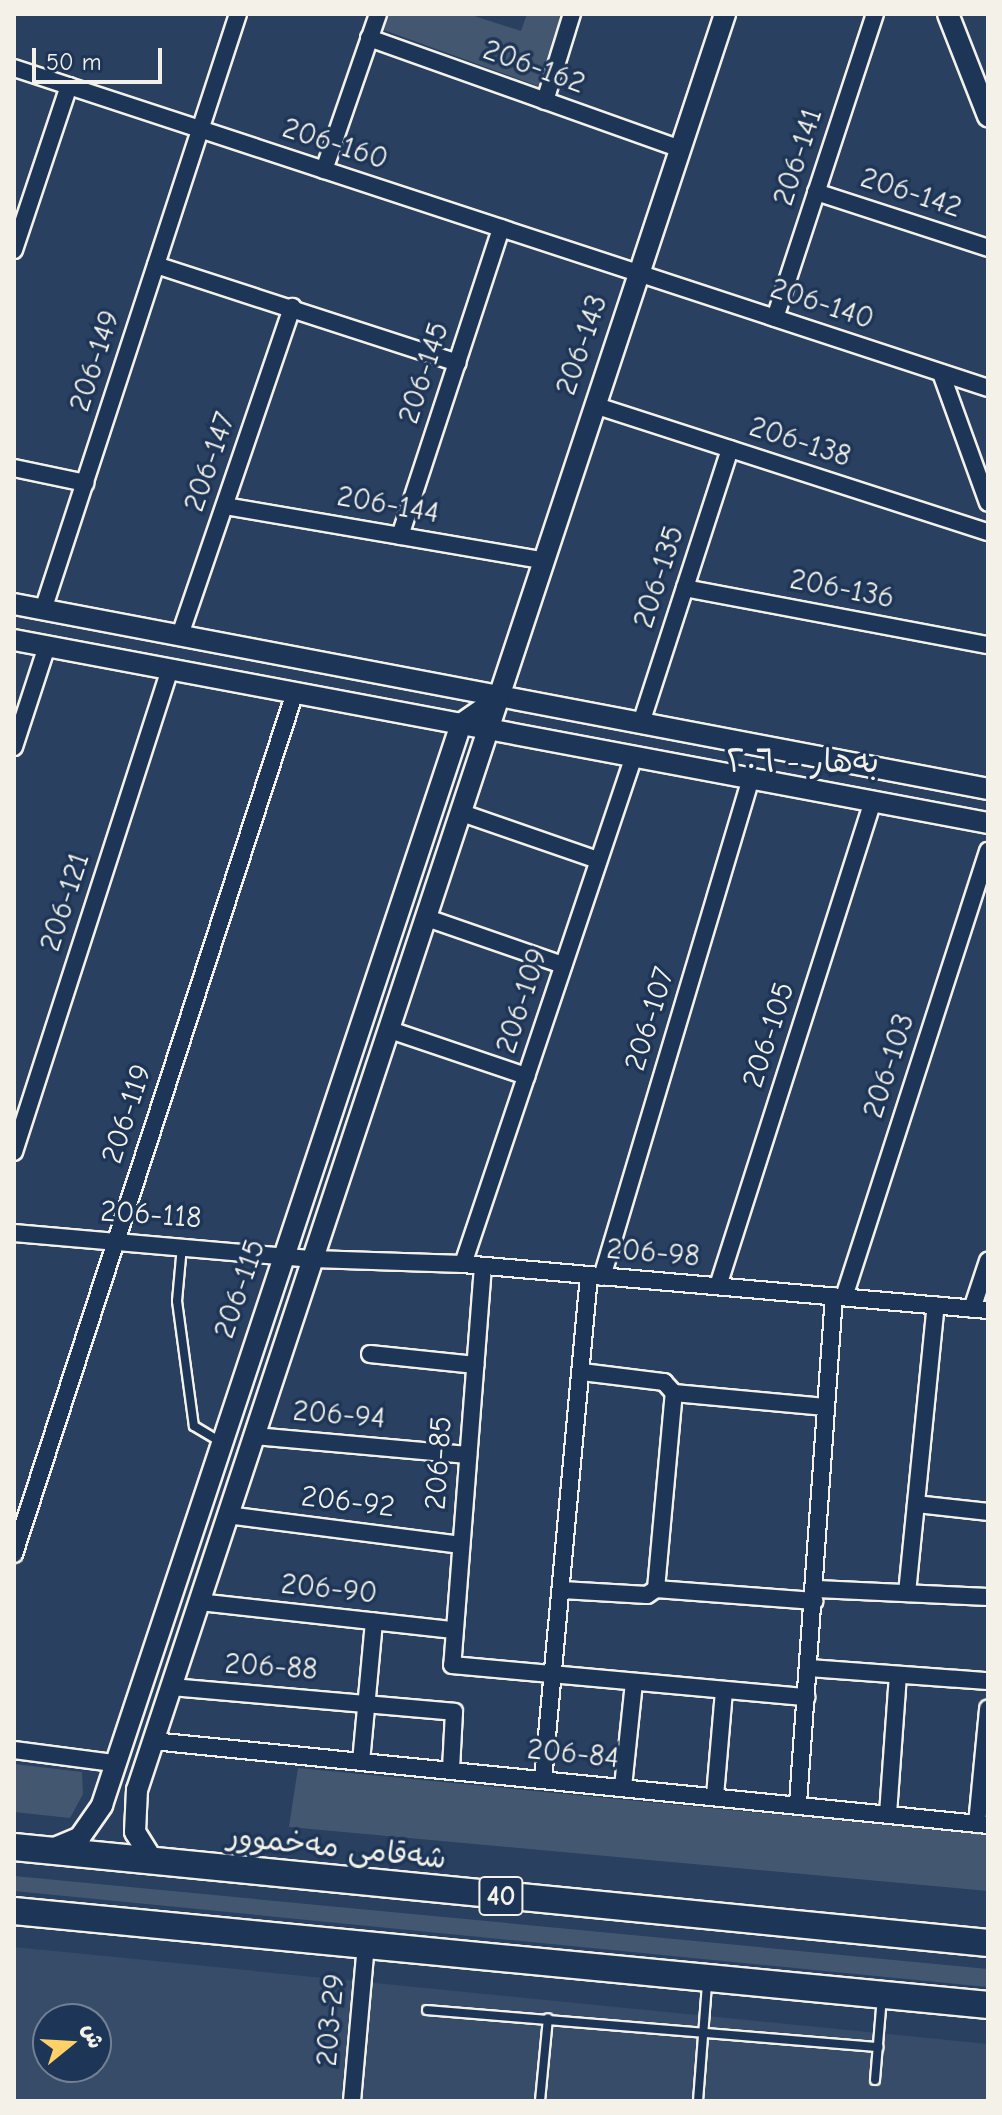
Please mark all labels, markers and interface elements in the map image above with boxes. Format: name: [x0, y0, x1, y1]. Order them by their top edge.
scale bar: [36, 32, 166, 82]
street label: 206-162: [478, 32, 590, 102]
text: 50 m: [46, 48, 102, 76]
street label: 206-141: [765, 104, 831, 210]
street label: 206-160: [278, 110, 392, 178]
street label: 206-142: [856, 160, 966, 226]
street label: 206-140: [766, 270, 878, 338]
street label: 206-143: [548, 290, 616, 400]
street label: 206-149: [62, 306, 128, 416]
street label: 206-145: [391, 318, 457, 428]
street label: 206-147: [176, 408, 244, 516]
street label: 206-138: [745, 409, 855, 475]
street label: 206-144: [334, 478, 442, 532]
street label: 206-135: [626, 521, 692, 633]
street label: 206-136: [787, 561, 897, 617]
district label: بەهار - ٢٠٦: [727, 743, 879, 781]
street label: 206-121: [32, 848, 98, 956]
street label: 206-109: [488, 944, 556, 1058]
street label: 206-107: [617, 963, 683, 1075]
street label: 206-105: [735, 978, 803, 1092]
street label: 206-103: [855, 1009, 923, 1123]
street label: 206-119: [94, 1060, 160, 1168]
street label: 206-118: [99, 1194, 203, 1236]
street label: 206-98: [605, 1231, 701, 1275]
street label: 206-115: [206, 1235, 274, 1343]
street label: 206-94: [291, 1393, 387, 1437]
street label: 206-85: [418, 1415, 460, 1511]
street label: 206-92: [299, 1478, 397, 1526]
street label: 206-90: [279, 1566, 379, 1612]
street label: 206-88: [223, 1646, 319, 1688]
street label: 206-84: [525, 1731, 621, 1777]
street label: شەقامی مەخموور: [226, 1819, 448, 1877]
road number: 40: [477, 1872, 525, 1920]
street label: 203-29: [309, 1972, 353, 2068]
north arrow: [32, 2003, 112, 2083]
text: ش: [77, 2021, 109, 2052]

